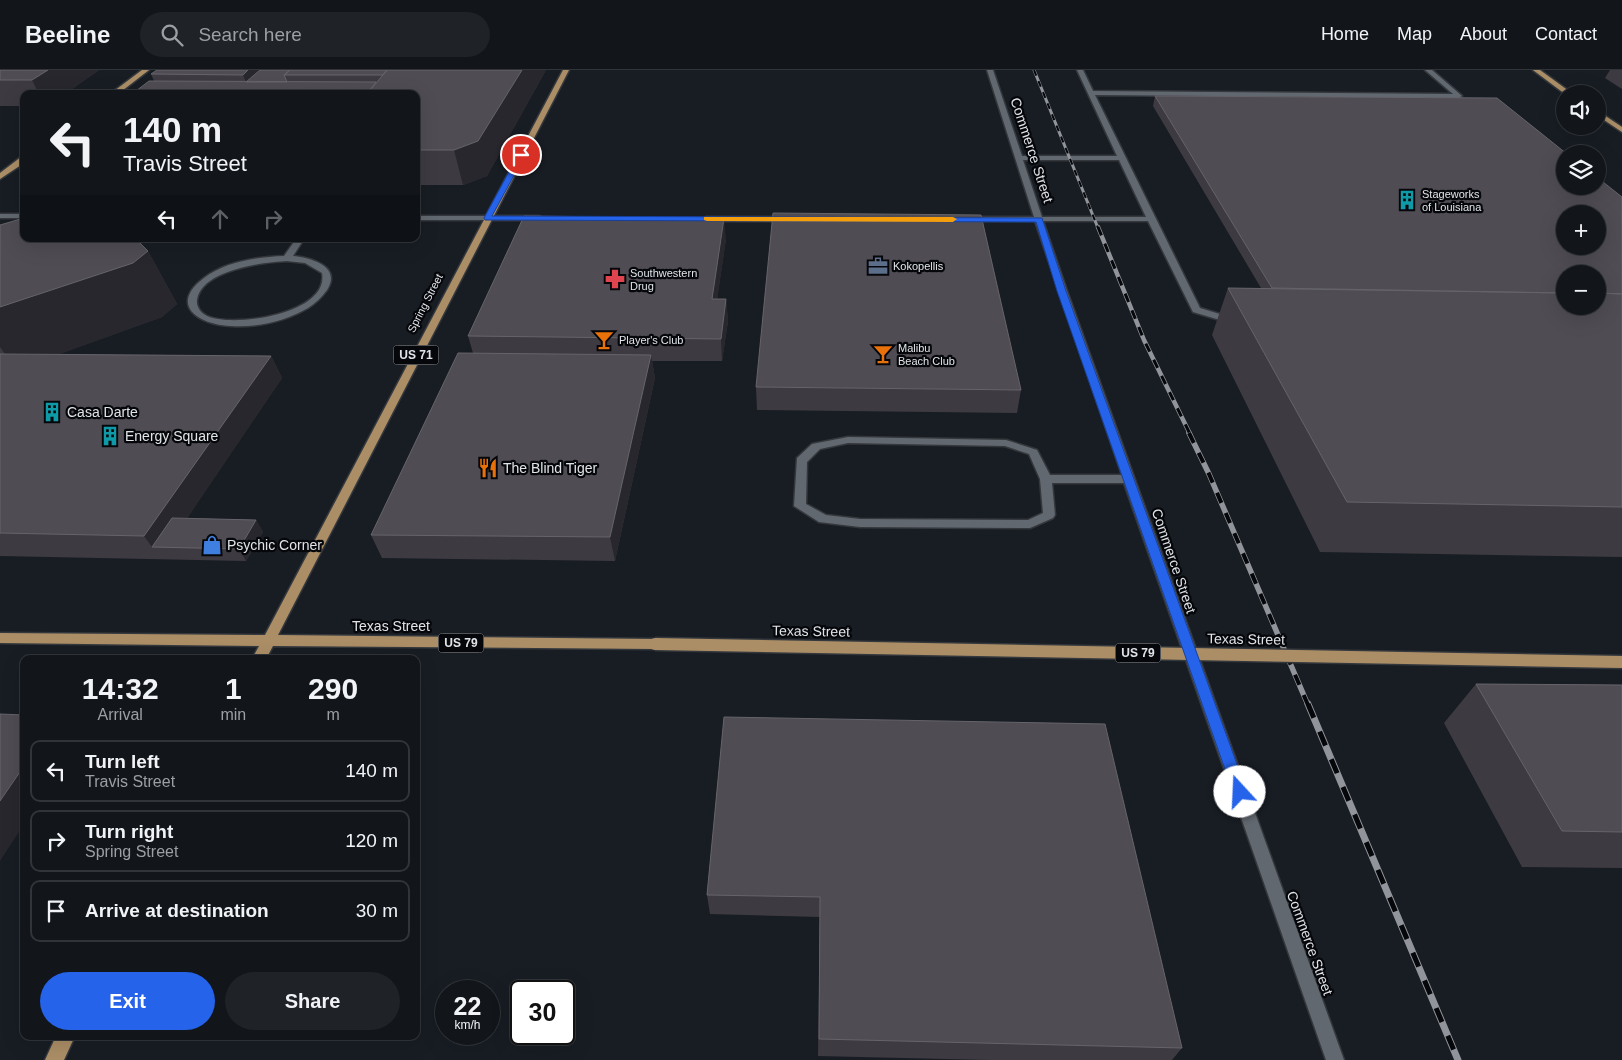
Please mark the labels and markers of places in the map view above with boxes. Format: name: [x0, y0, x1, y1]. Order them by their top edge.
pin: [500, 134, 542, 176]
place label: Stageworks of Louisiana: [1422, 188, 1482, 213]
building icon: Stageworks of Louisiana: [1396, 189, 1418, 211]
office icon: Kokopellis: [867, 255, 889, 277]
place label: Kokopellis: [893, 260, 944, 272]
place label: Southwestern Drug: [630, 267, 697, 292]
pharmacy icon: Southwestern Drug: [604, 268, 626, 290]
bar icon: Player's Club: [593, 329, 615, 351]
place label: Player's Club: [619, 334, 683, 346]
place label: Malibu Beach Club: [898, 342, 955, 367]
bar icon: Malibu Beach Club: [872, 343, 894, 365]
building icon: Casa Darte: [41, 401, 63, 423]
place label: Casa Darte: [67, 404, 138, 420]
building icon: Energy Square: [99, 425, 121, 447]
place label: Energy Square: [125, 428, 219, 444]
restaurant icon: The Blind Tiger: [477, 457, 499, 479]
place label: The Blind Tiger: [503, 460, 597, 476]
shop icon: Psychic Corner: [201, 534, 223, 556]
place label: Psychic Corner: [227, 537, 322, 553]

